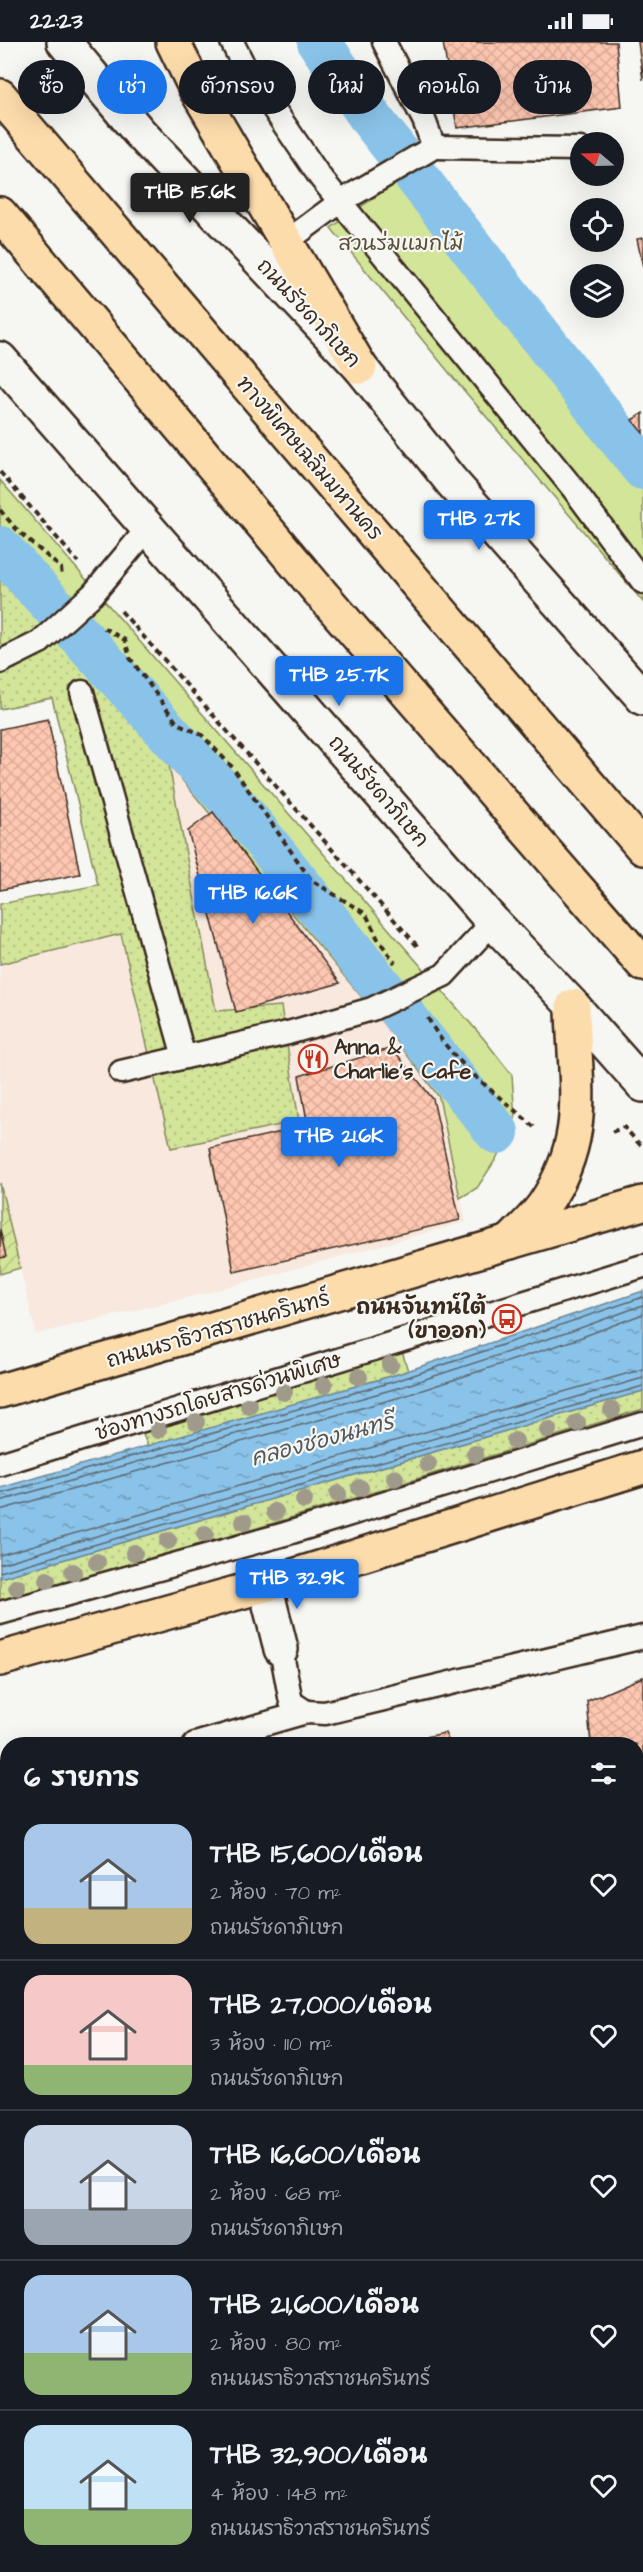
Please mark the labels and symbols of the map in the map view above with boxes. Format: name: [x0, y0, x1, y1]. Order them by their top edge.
north arrow: [570, 132, 624, 186]
pin: THB 15.6K: [121, 173, 259, 224]
park label: สวนร่มแมกไม้: [338, 229, 464, 258]
street label: ถนนรัชดาภิเษก: [250, 252, 367, 375]
street label: ทางพิเศษเฉลิมมหานคร: [230, 370, 389, 547]
pin: THB 27K: [424, 500, 534, 551]
pin: THB 25.7K: [270, 656, 408, 707]
street label: ถนนรัชดาภิเษก: [322, 729, 436, 854]
pin: THB 16.6K: [184, 874, 322, 925]
place label: Anna & Charlie's Cafe: [334, 1033, 472, 1086]
restaurant icon: Anna & Charlie's Cafe: [297, 1043, 329, 1075]
pin: THB 21.6K: [270, 1117, 408, 1168]
street label: ถนนนราธิวาสราชนครินทร์: [103, 1284, 333, 1375]
place label: ถนนจันทน์ใต้ (ขาออก): [356, 1292, 487, 1346]
bus stop icon: ถนนจันทน์ใต้ (ขาออก): [491, 1303, 523, 1335]
street label: ช่องทางรถโดยสารด่วนพิเศษ: [91, 1345, 345, 1448]
water label: คลองช่องนนทรี: [248, 1405, 402, 1474]
pin: THB 32.9K: [228, 1559, 366, 1610]

